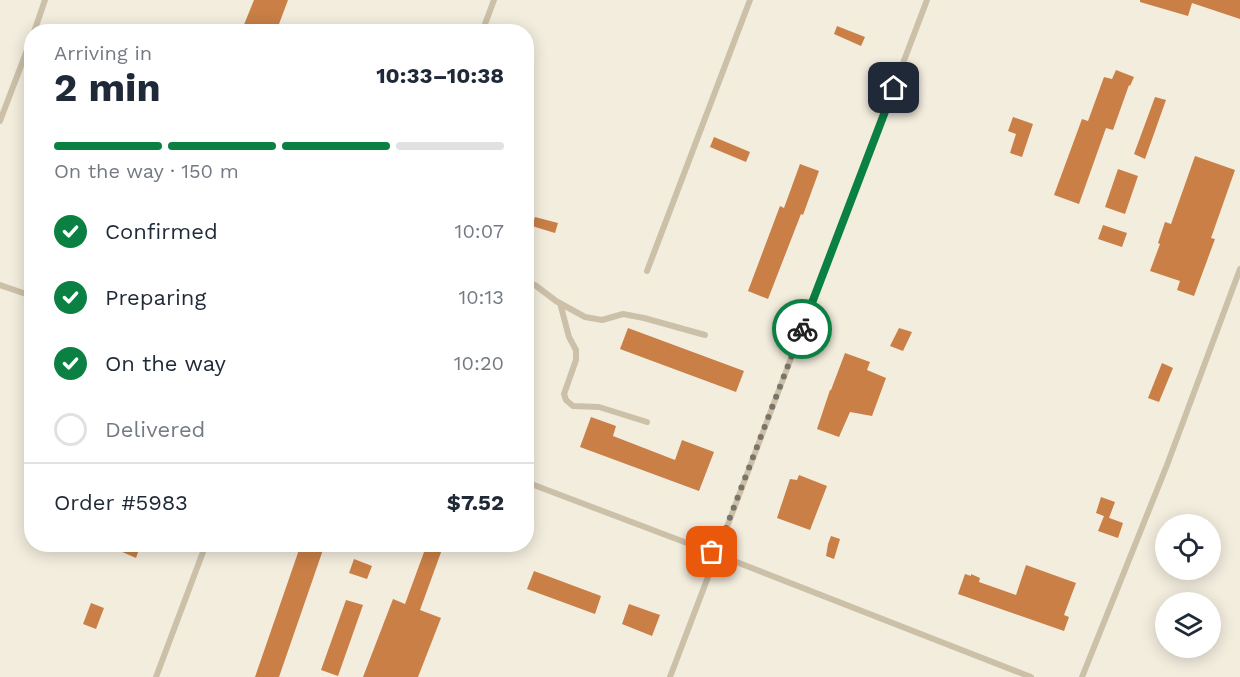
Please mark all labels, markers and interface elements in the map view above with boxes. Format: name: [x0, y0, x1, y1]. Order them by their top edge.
text: Arriving in: [54, 41, 152, 65]
pin: [868, 62, 919, 113]
text: 10:33–10:38: [376, 63, 504, 88]
text: 2 min: [54, 65, 161, 110]
icon: home: [877, 71, 910, 104]
text: On the way · 150 m: [54, 159, 239, 183]
icon: check: [54, 215, 87, 248]
text: Confirmed: [105, 219, 218, 244]
text: 10:07: [455, 219, 504, 243]
icon: check: [54, 281, 87, 314]
text: Preparing: [105, 285, 206, 310]
text: 10:13: [458, 285, 504, 309]
courier: [772, 299, 832, 359]
icon: bike: [786, 313, 819, 346]
icon: check: [54, 347, 87, 380]
text: On the way: [105, 351, 226, 376]
text: 10:20: [454, 351, 504, 375]
text: Delivered: [105, 417, 205, 442]
text: Order #5983: [54, 490, 188, 515]
text: $7.52: [447, 490, 504, 515]
map controls: [1155, 514, 1221, 658]
button: locate: [1155, 514, 1221, 580]
pin: [686, 526, 737, 577]
icon: bag: [695, 535, 728, 568]
button: layers: [1155, 592, 1221, 658]

